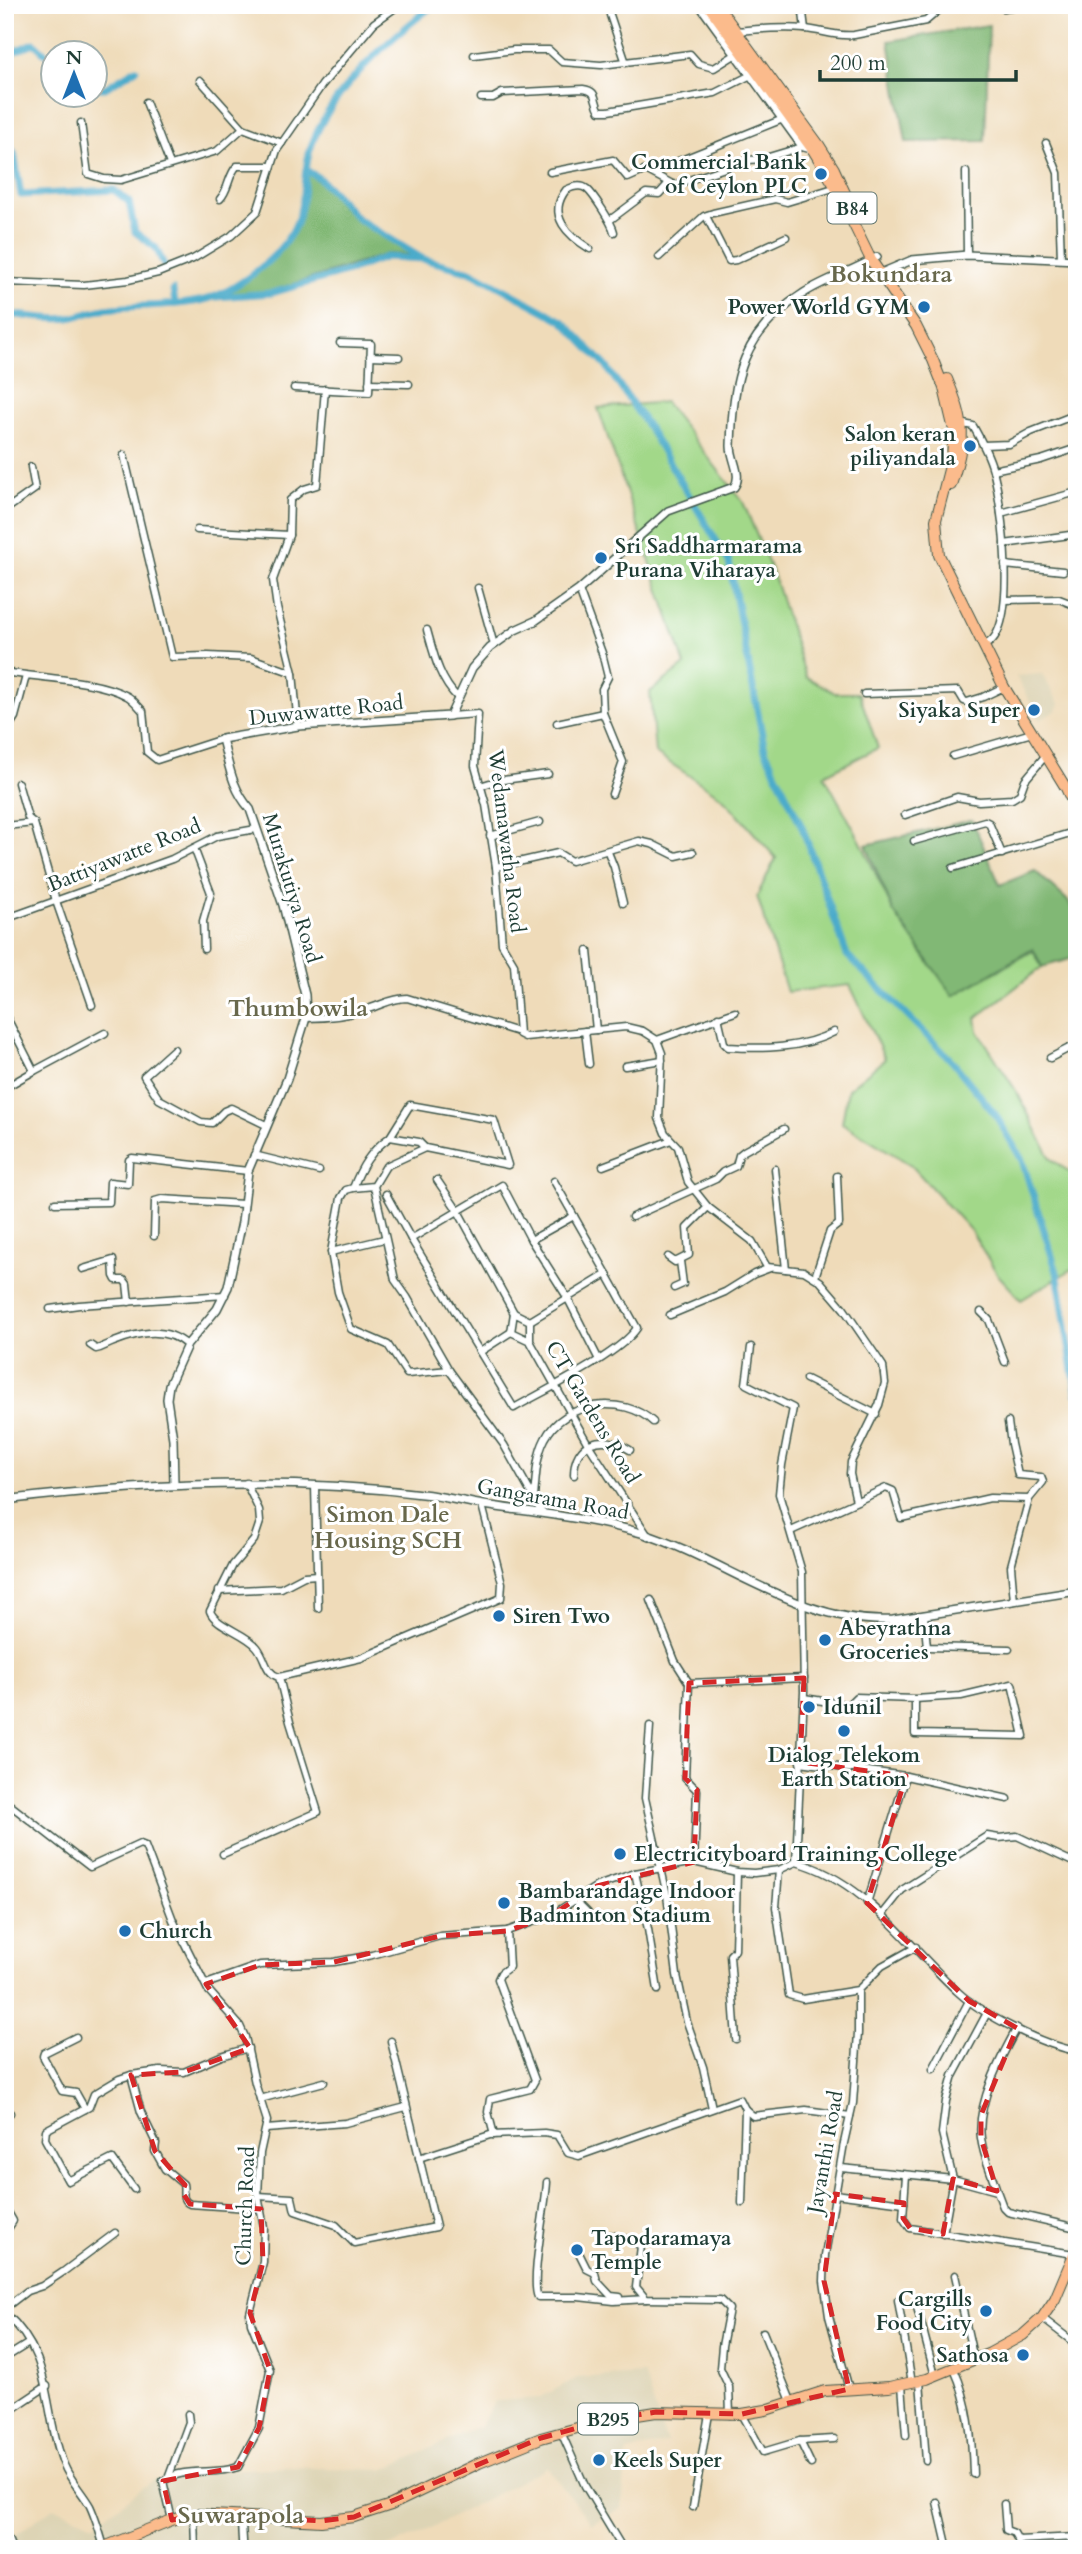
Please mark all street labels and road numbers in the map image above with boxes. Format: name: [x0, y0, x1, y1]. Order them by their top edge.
road number: B84: [828, 192, 876, 224]
street label: Duwawatte Road: [247, 688, 405, 733]
street label: Wedamawatha Road: [481, 747, 532, 935]
street label: Murakutiya Road: [255, 810, 328, 967]
street label: Battiyawatte Road: [43, 811, 205, 899]
street label: CT Gardens Road: [538, 1335, 647, 1489]
street label: Gangarama Road: [475, 1472, 631, 1527]
street label: Jayanthi Road: [800, 2088, 851, 2219]
street label: Church Road: [229, 2146, 262, 2266]
road number: B295: [578, 2404, 638, 2434]

